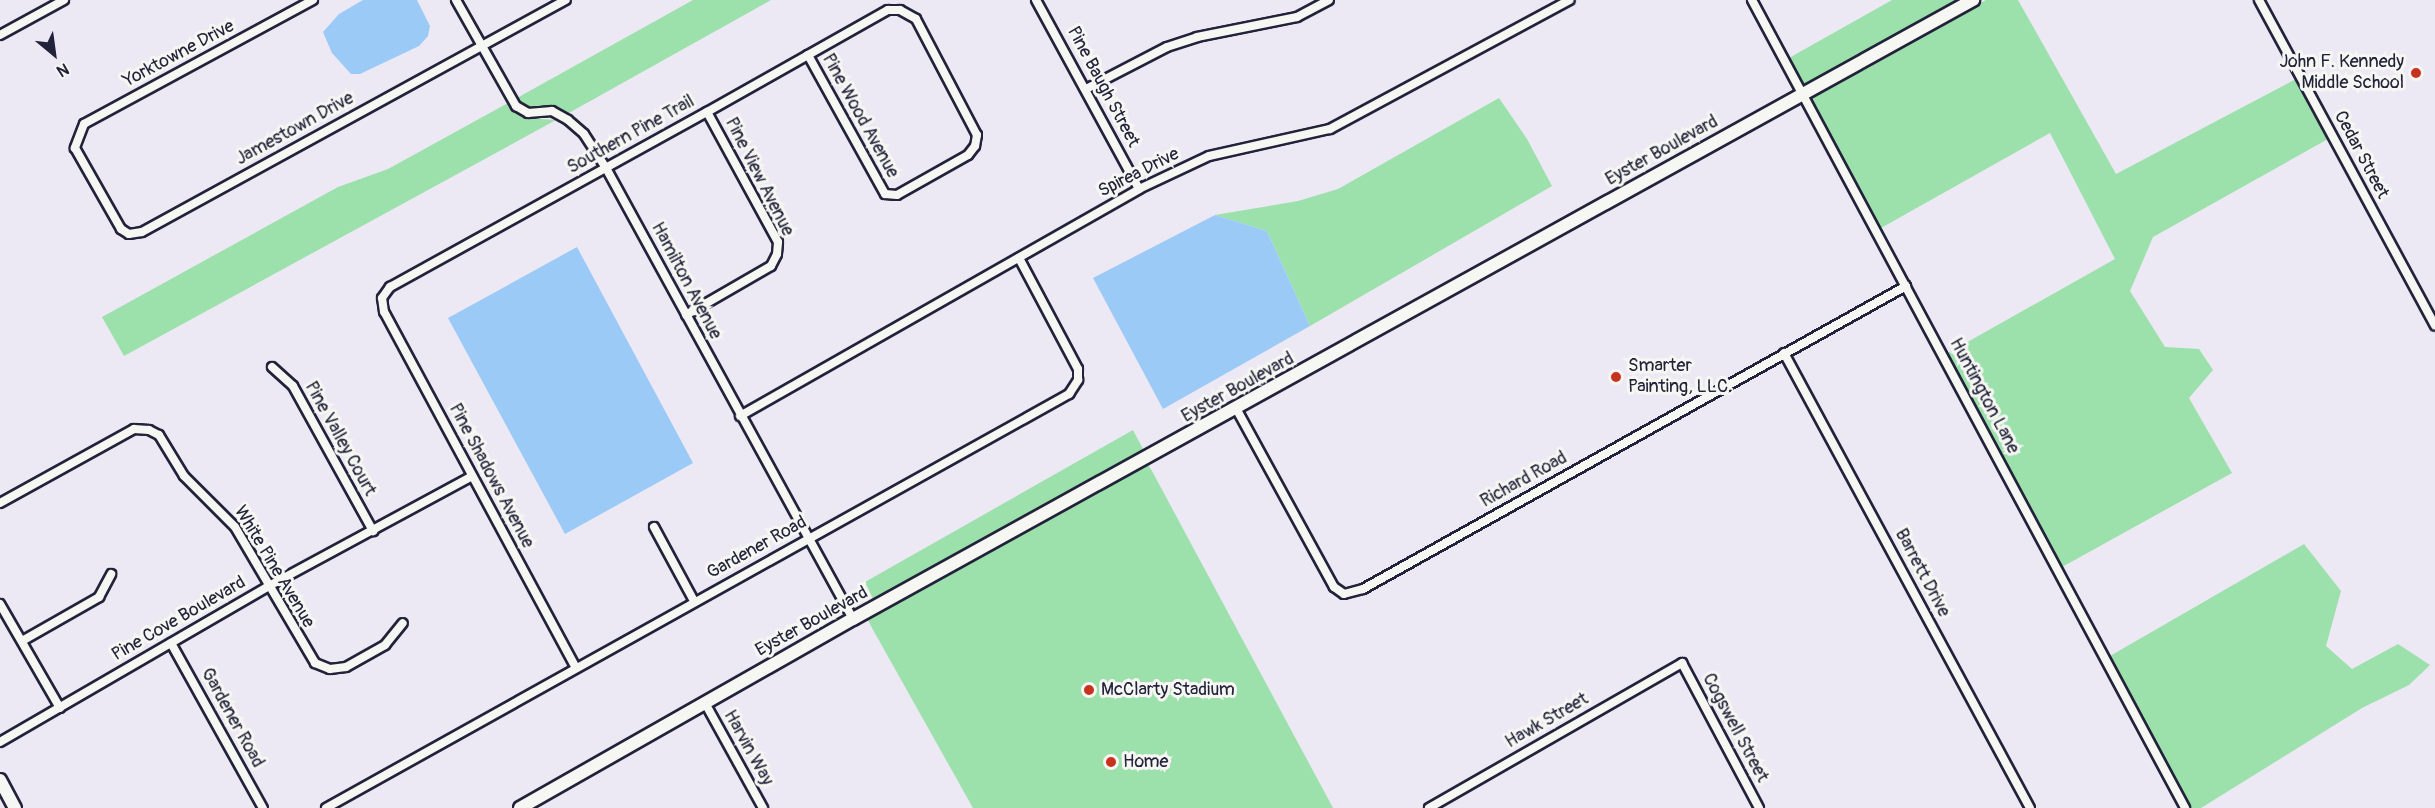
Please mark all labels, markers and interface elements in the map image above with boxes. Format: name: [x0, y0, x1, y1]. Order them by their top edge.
street label: Yorktowne Drive: [120, 16, 238, 92]
street label: Pine Baugh Street: [1062, 23, 1144, 151]
north arrow: [24, 24, 84, 84]
street label: Pine Wood Avenue: [817, 50, 903, 182]
place label: John F. Kennedy Middle School: [2279, 52, 2404, 94]
text: N: [53, 58, 72, 81]
marker: John F. Kennedy Middle School: [2409, 66, 2423, 80]
street label: Jamestown Drive: [232, 88, 358, 170]
street label: Southern Pine Trail: [564, 91, 698, 179]
street label: Cedar Street: [2329, 107, 2393, 203]
street label: Eyster Boulevard: [1602, 111, 1722, 191]
street label: Pine View Avenue: [720, 114, 798, 240]
street label: Spirea Drive: [1095, 143, 1183, 203]
street label: Hamilton Avenue: [646, 219, 726, 343]
street label: Huntington Lane: [1944, 334, 2024, 458]
street label: Eyster Boulevard: [1178, 348, 1298, 428]
place label: Smarter Painting, LLC.: [1628, 356, 1732, 398]
marker: Smarter Painting, LLC.: [1609, 370, 1623, 384]
street label: Pine Valley Court: [300, 378, 380, 500]
street label: Pine Shadows Avenue: [444, 400, 538, 552]
street label: Richard Road: [1477, 447, 1571, 513]
street label: White Pine Avenue: [229, 502, 319, 632]
street label: Gardener Road: [703, 512, 811, 584]
street label: Barrett Drive: [1890, 525, 1954, 621]
street label: Pine Cove Boulevard: [108, 572, 250, 666]
street label: Eyster Boulevard: [752, 582, 872, 662]
street label: Gardener Road: [196, 664, 268, 772]
street label: Cogswell Street: [1697, 670, 1773, 786]
place label: McClarty Stadium: [1101, 679, 1235, 701]
marker: McClarty Stadium: [1082, 683, 1096, 697]
street label: Hawk Street: [1502, 689, 1592, 753]
street label: Harvin Way: [718, 707, 778, 789]
place label: Home: [1123, 751, 1168, 773]
marker: Home: [1104, 755, 1118, 769]

